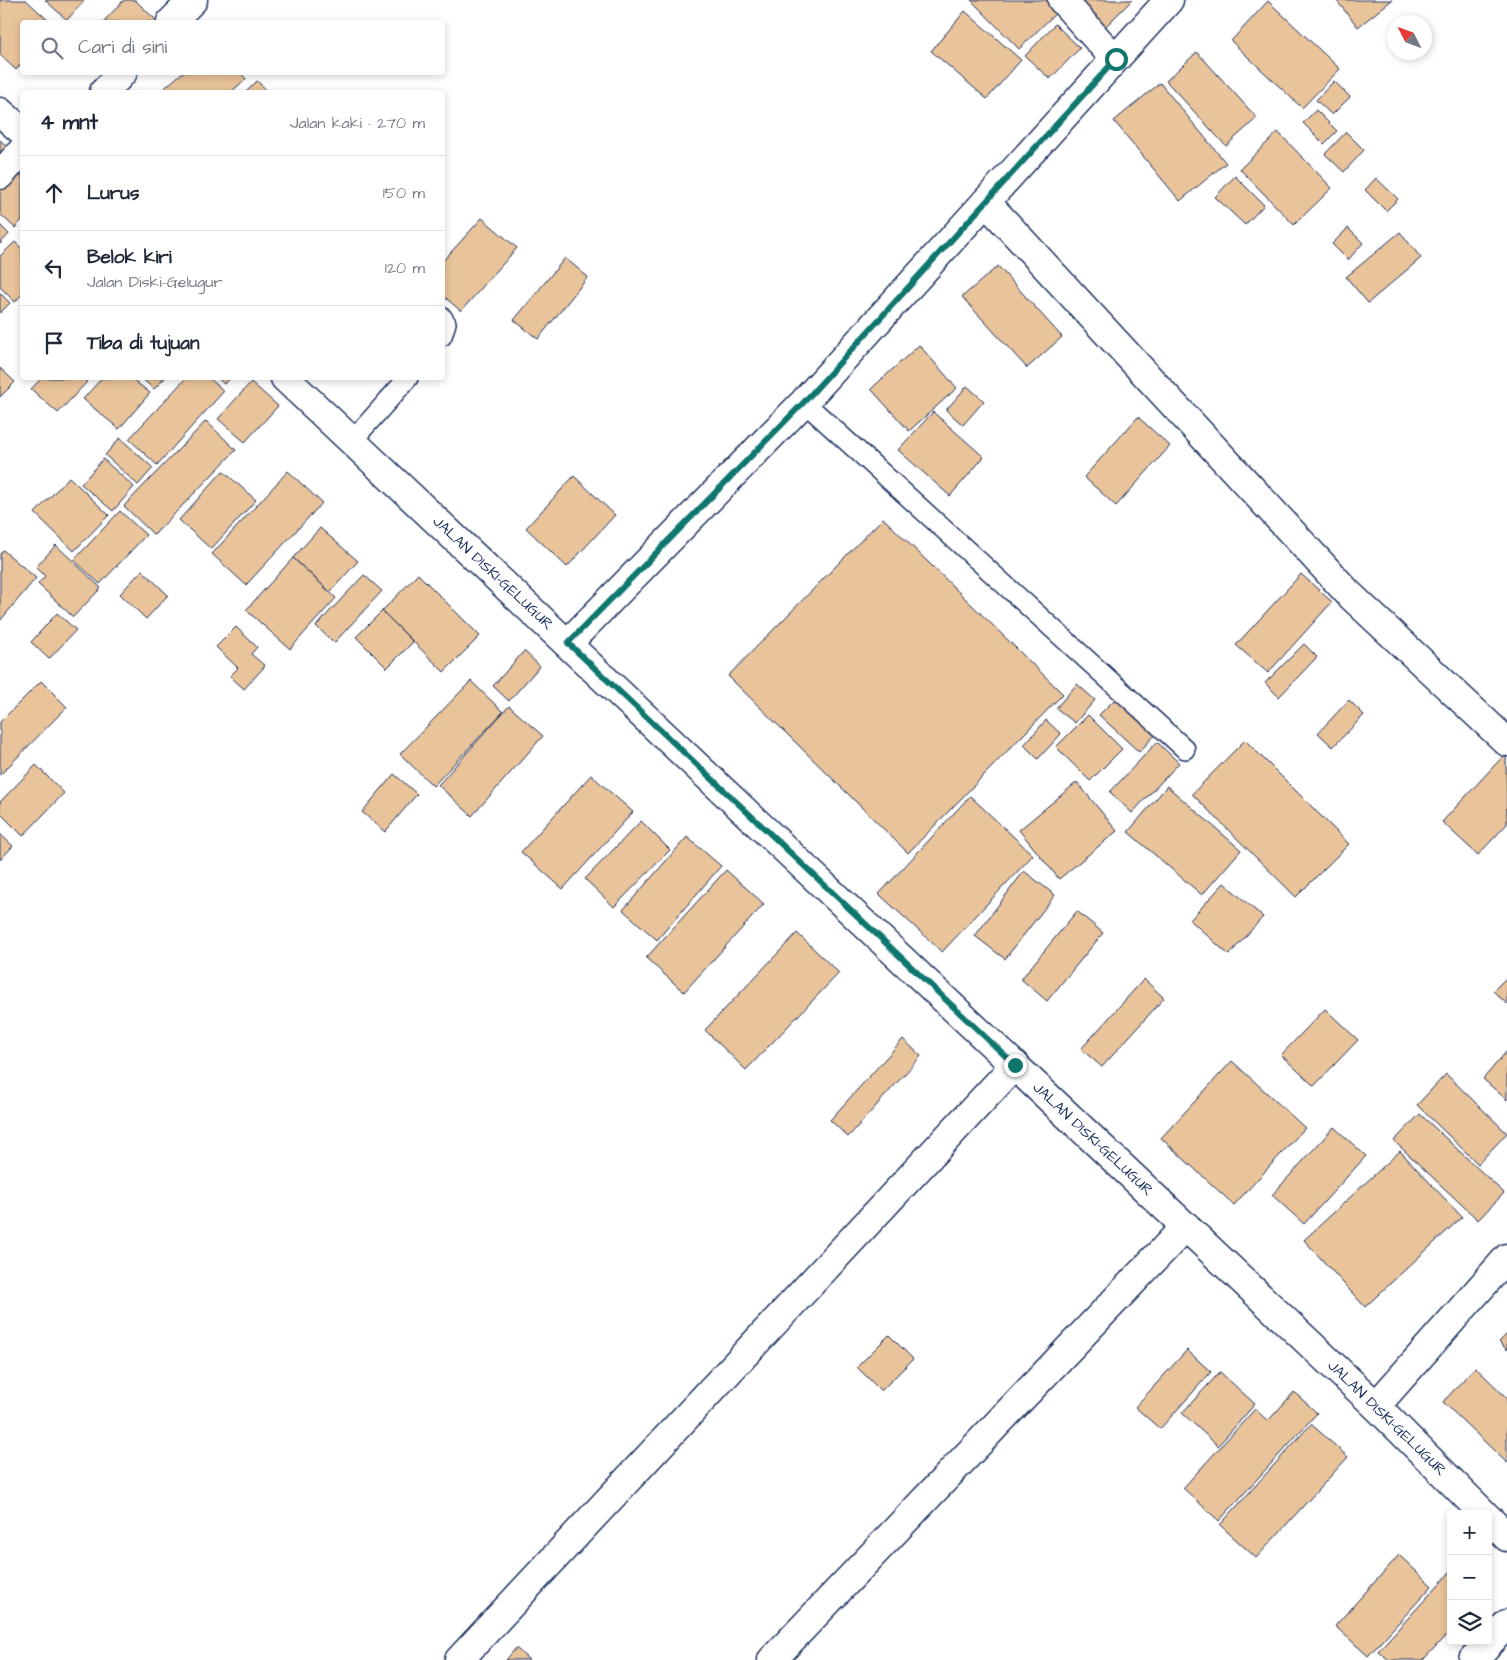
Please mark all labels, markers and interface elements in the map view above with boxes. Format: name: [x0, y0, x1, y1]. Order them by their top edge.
north arrow: [1387, 15, 1432, 60]
search box: [20, 20, 445, 75]
icon: search: [38, 34, 66, 62]
text: Cari di sini: [78, 34, 167, 61]
route start: [1105, 48, 1128, 71]
text: 4 mnt: [40, 108, 98, 137]
text: Jalan kaki · 270 m: [290, 112, 425, 134]
icon: ahead: [40, 179, 68, 207]
text: Lurus: [87, 180, 139, 207]
text: 150 m: [383, 182, 425, 204]
text: Belok kiri: [87, 244, 172, 271]
icon: left: [40, 254, 68, 282]
text: 120 m: [385, 257, 425, 279]
text: Jalan Diski–Gelugur: [87, 271, 222, 293]
icon: arrive: [40, 329, 68, 357]
text: Tiba di tujuan: [87, 330, 199, 357]
street label: JALAN DISKI–GELUGUR: [428, 511, 558, 635]
route end: [1004, 1054, 1027, 1077]
street label: JALAN DISKI–GELUGUR: [1028, 1077, 1158, 1201]
street label: JALAN DISKI–GELUGUR: [1323, 1356, 1451, 1480]
map controls: [1447, 1510, 1492, 1645]
button: +: [1447, 1510, 1492, 1555]
button: −: [1447, 1555, 1492, 1600]
button: layers: [1447, 1600, 1492, 1645]

